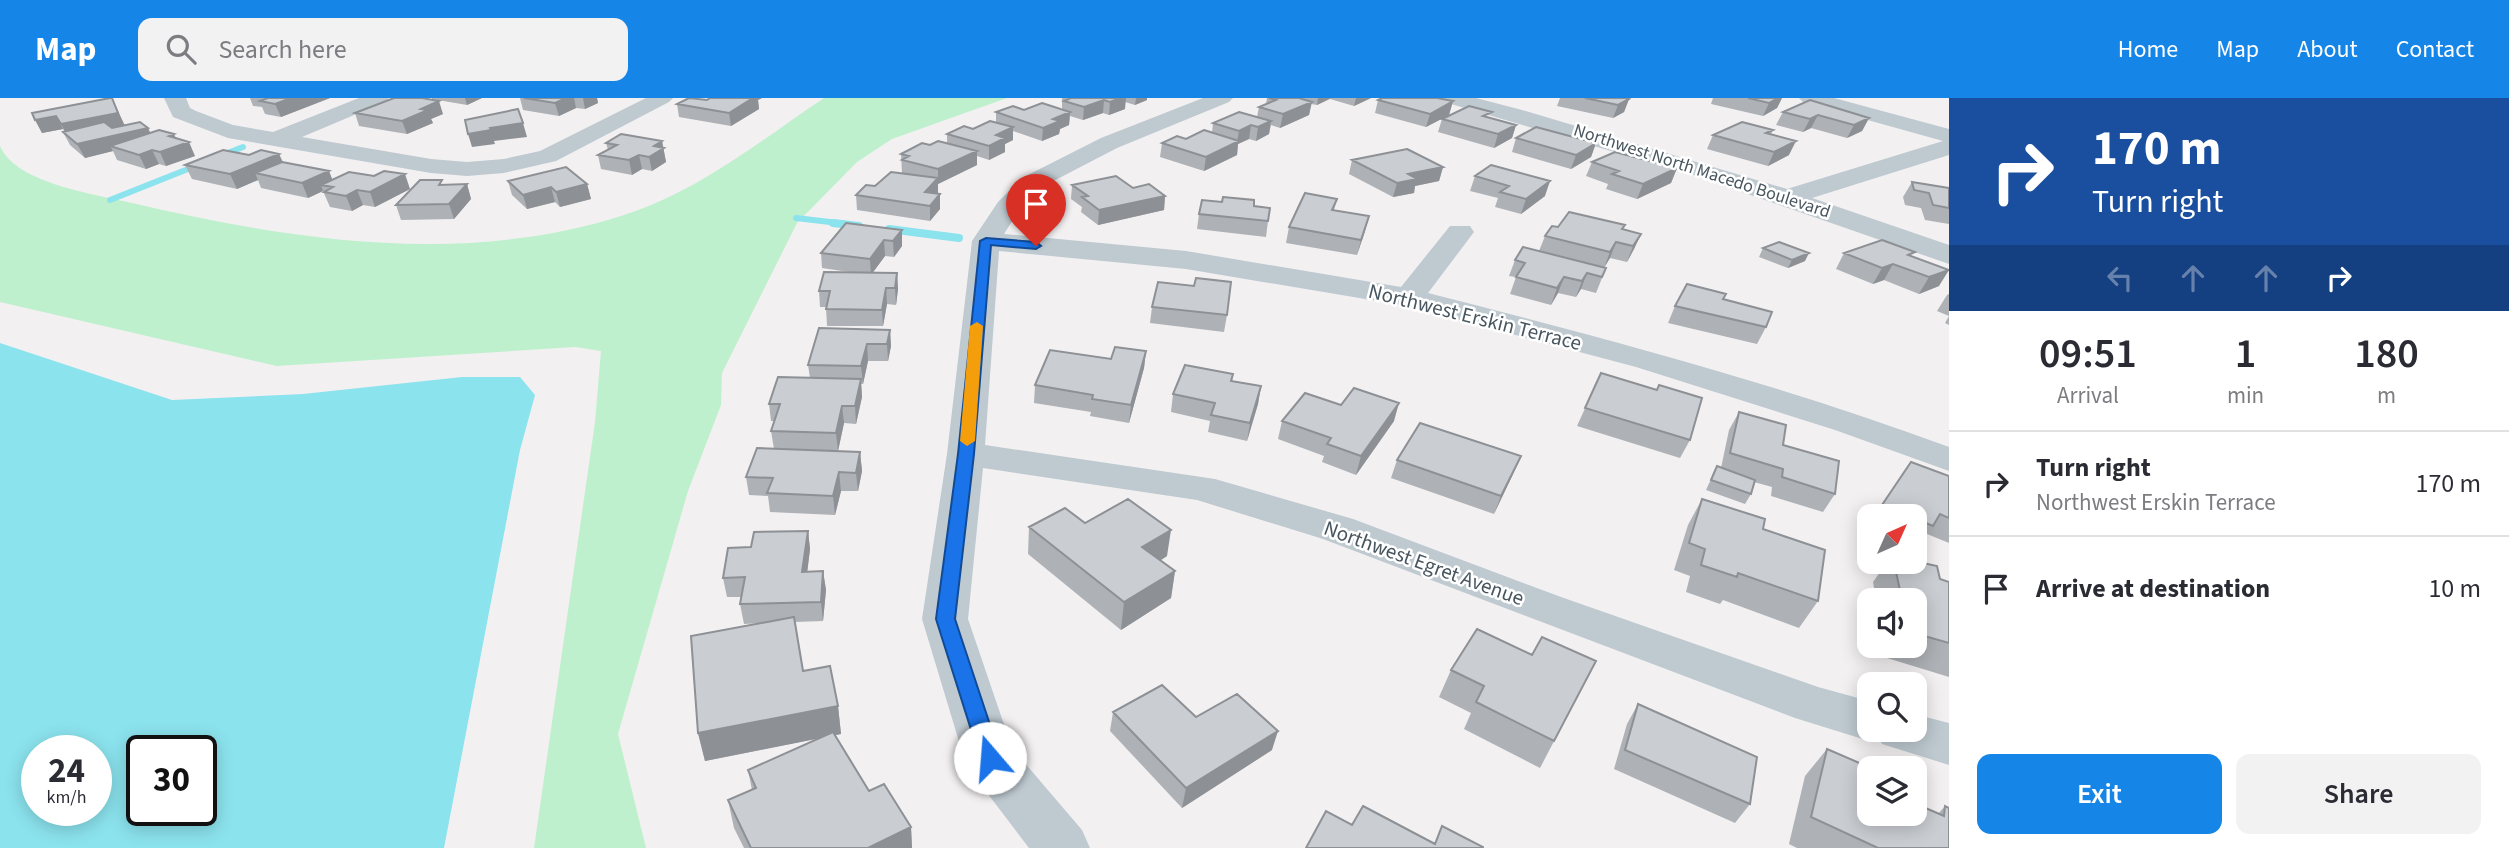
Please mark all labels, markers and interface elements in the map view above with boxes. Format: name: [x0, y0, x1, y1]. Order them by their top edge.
search box: [138, 18, 628, 81]
text: Map: [35, 26, 96, 73]
icon: search: [162, 30, 200, 68]
text: Search here: [218, 31, 347, 68]
text: Home: [2118, 32, 2178, 67]
text: Map: [2216, 32, 2259, 67]
text: About: [2297, 32, 2358, 67]
text: Contact: [2396, 32, 2474, 67]
text: 170 m: [2092, 114, 2221, 184]
street label: Northwest North Macedo Boulevard: [1570, 118, 1834, 224]
icon: right: [1977, 126, 2068, 217]
pin: [1006, 174, 1066, 246]
text: Turn right: [2092, 179, 2223, 225]
icon: arrive: [1017, 185, 1055, 223]
icon: left: [2101, 259, 2139, 297]
icon: ahead: [2174, 259, 2212, 297]
icon: ahead: [2247, 259, 2285, 297]
icon: right: [2320, 259, 2358, 297]
street label: Northwest Erskin Terrace: [1365, 276, 1585, 358]
text: 09:51: [2039, 324, 2137, 384]
text: 1: [2235, 324, 2256, 384]
text: 180: [2354, 324, 2419, 384]
text: Arrival: [2057, 379, 2119, 412]
text: min: [2227, 379, 2264, 412]
text: m: [2377, 379, 2396, 412]
text: Turn right: [2036, 449, 2151, 486]
icon: right: [1977, 465, 2015, 503]
text: 170 m: [2415, 465, 2481, 502]
text: Northwest Erskin Terrace: [2036, 486, 2276, 519]
north arrow: [1857, 504, 1927, 574]
map controls: [1857, 504, 1927, 826]
street label: Northwest Egret Avenue: [1320, 513, 1528, 613]
icon: arrive: [1977, 570, 2015, 608]
text: Arrive at destination: [2036, 570, 2270, 607]
text: 10 m: [2428, 570, 2481, 607]
button: sound: [1857, 588, 1927, 658]
button: search: [1857, 672, 1927, 742]
position arrow: [953, 721, 1027, 795]
speed limit sign: 30: [126, 735, 217, 826]
text: 24: [48, 746, 85, 796]
button: Exit: [1977, 754, 2222, 834]
button: Share: [2236, 754, 2481, 834]
button: layers: [1857, 756, 1927, 826]
text: km/h: [47, 785, 86, 810]

